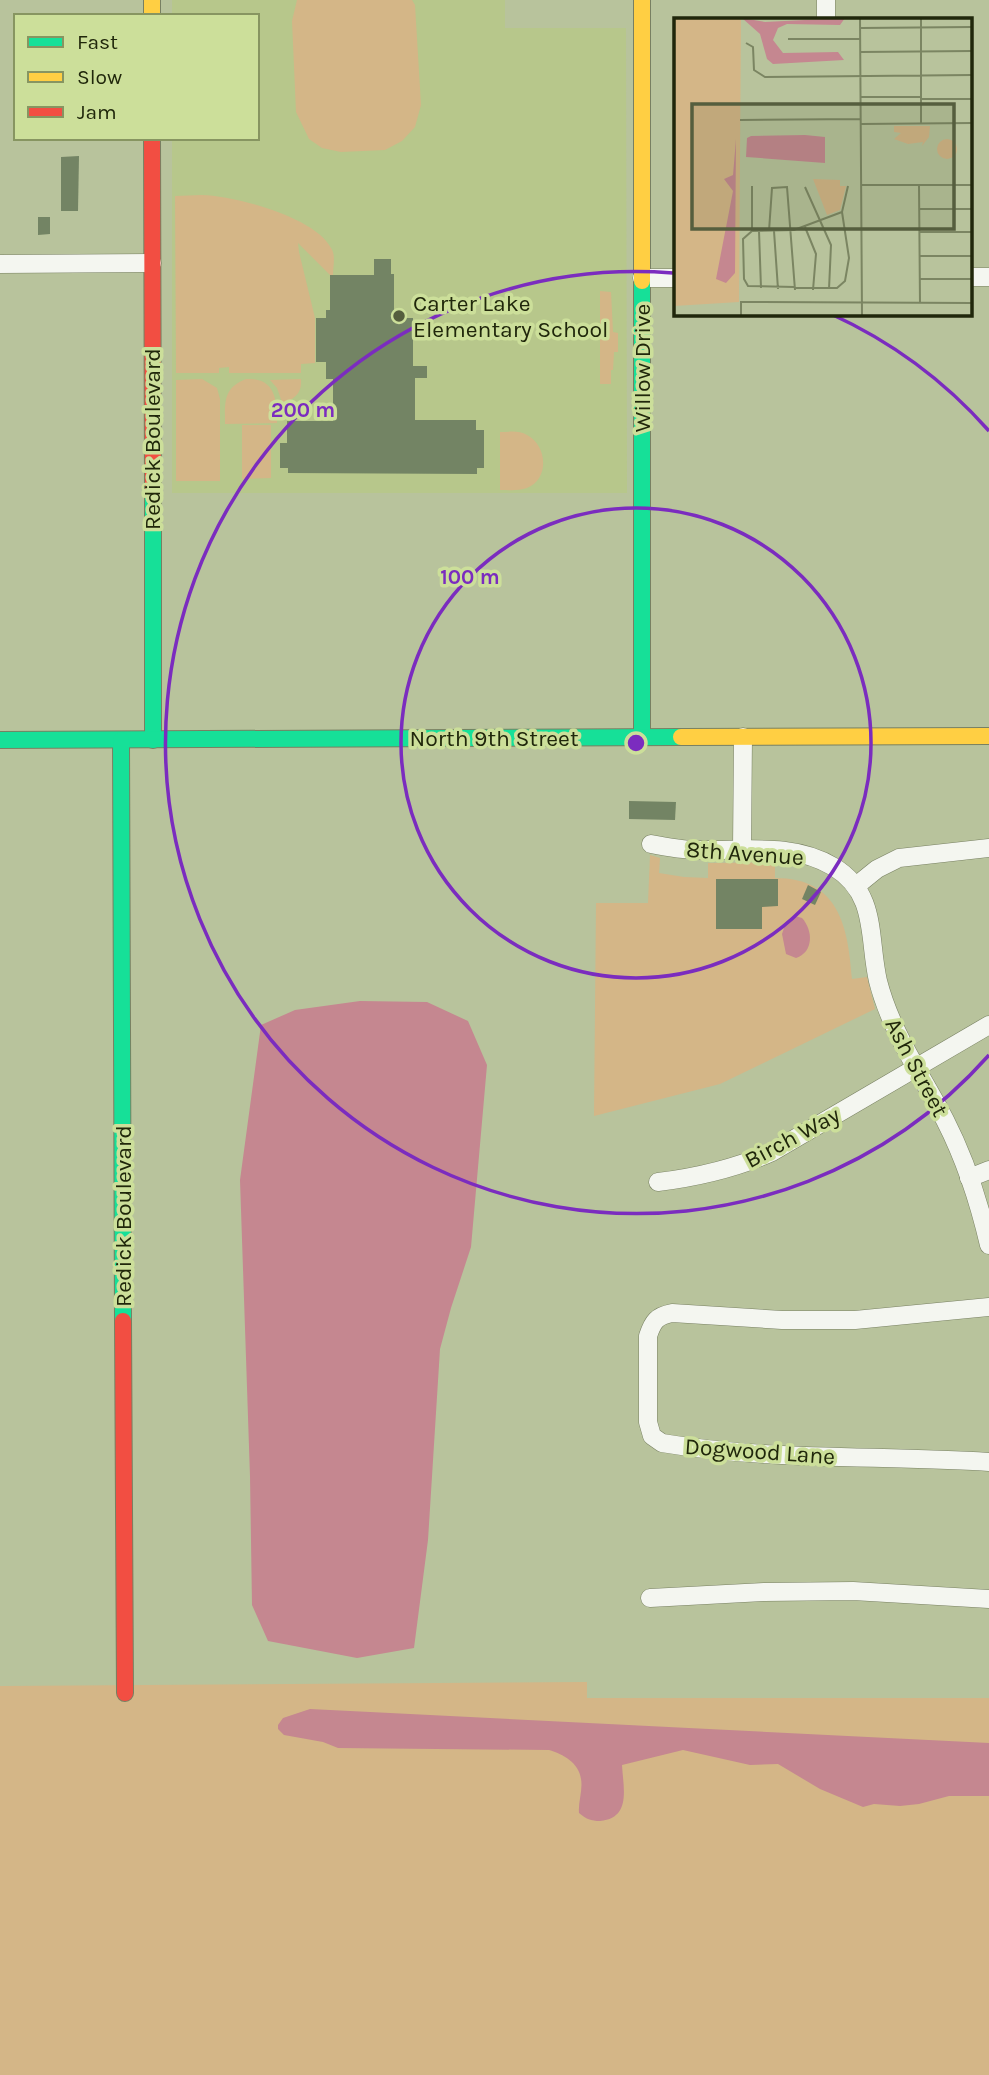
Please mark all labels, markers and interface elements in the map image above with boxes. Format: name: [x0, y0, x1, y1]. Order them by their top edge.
legend: [14, 14, 259, 140]
inset map: [674, 18, 972, 315]
text: Fast: [77, 30, 118, 54]
text: Slow: [77, 65, 122, 89]
text: Jam: [77, 100, 117, 124]
place label: Carter Lake Elementary School: [413, 290, 608, 343]
street label: Willow Drive: [629, 304, 656, 432]
marker: Carter Lake Elementary School: [391, 308, 407, 324]
street label: Redick Boulevard: [139, 348, 166, 530]
text: 200 m: [271, 398, 335, 422]
text: 100 m: [440, 565, 500, 589]
street label: North 9th Street: [409, 725, 579, 752]
centre of rings: [624, 731, 648, 755]
street label: 8th Avenue: [685, 836, 805, 871]
street label: Ash Street: [879, 1013, 954, 1121]
street label: Birch Way: [740, 1101, 845, 1174]
street label: Redick Boulevard: [110, 1125, 137, 1307]
street label: Dogwood Lane: [684, 1433, 836, 1470]

